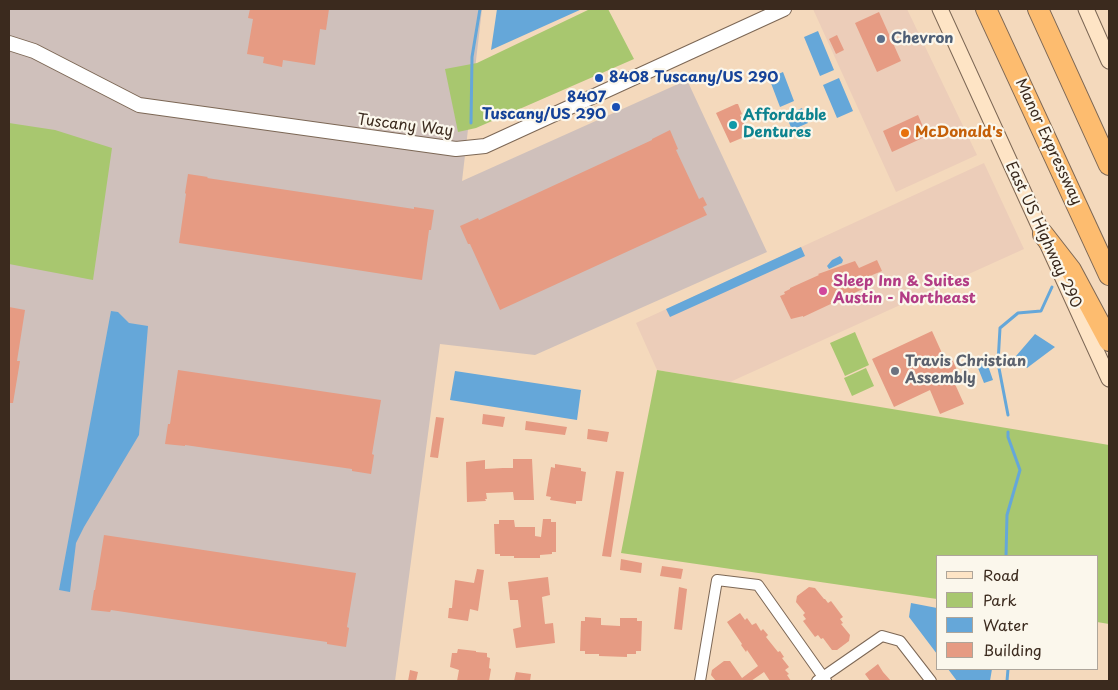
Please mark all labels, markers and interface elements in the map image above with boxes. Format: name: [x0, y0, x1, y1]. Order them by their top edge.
place label: Chevron: [891, 30, 954, 48]
marker: Chevron: [875, 33, 887, 45]
place label: 8408 Tuscany/US 290: [609, 69, 778, 87]
marker: 8408 Tuscany/US 290: [593, 72, 605, 84]
street label: Manor Expressway: [1011, 76, 1085, 208]
place label: 8407 Tuscany/US 290: [482, 89, 606, 124]
marker: 8407 Tuscany/US 290: [610, 101, 622, 113]
place label: Affordable Dentures: [743, 107, 827, 142]
street label: Tuscany Way: [356, 111, 454, 141]
marker: Affordable Dentures: [727, 119, 739, 131]
place label: McDonald's: [915, 124, 1003, 142]
marker: McDonald's: [899, 127, 911, 139]
street label: East US Highway 290: [1001, 159, 1085, 311]
place label: Sleep Inn & Suites Austin - Northeast: [833, 273, 976, 308]
marker: Sleep Inn & Suites Austin - Northeast: [817, 285, 829, 297]
place label: Travis Christian Assembly: [905, 353, 1026, 388]
marker: Travis Christian Assembly: [889, 365, 901, 377]
legend: [936, 555, 1098, 670]
text: Road: [983, 563, 1019, 586]
text: Park: [983, 588, 1017, 611]
text: Water: [983, 613, 1028, 636]
text: Building: [983, 638, 1042, 661]

